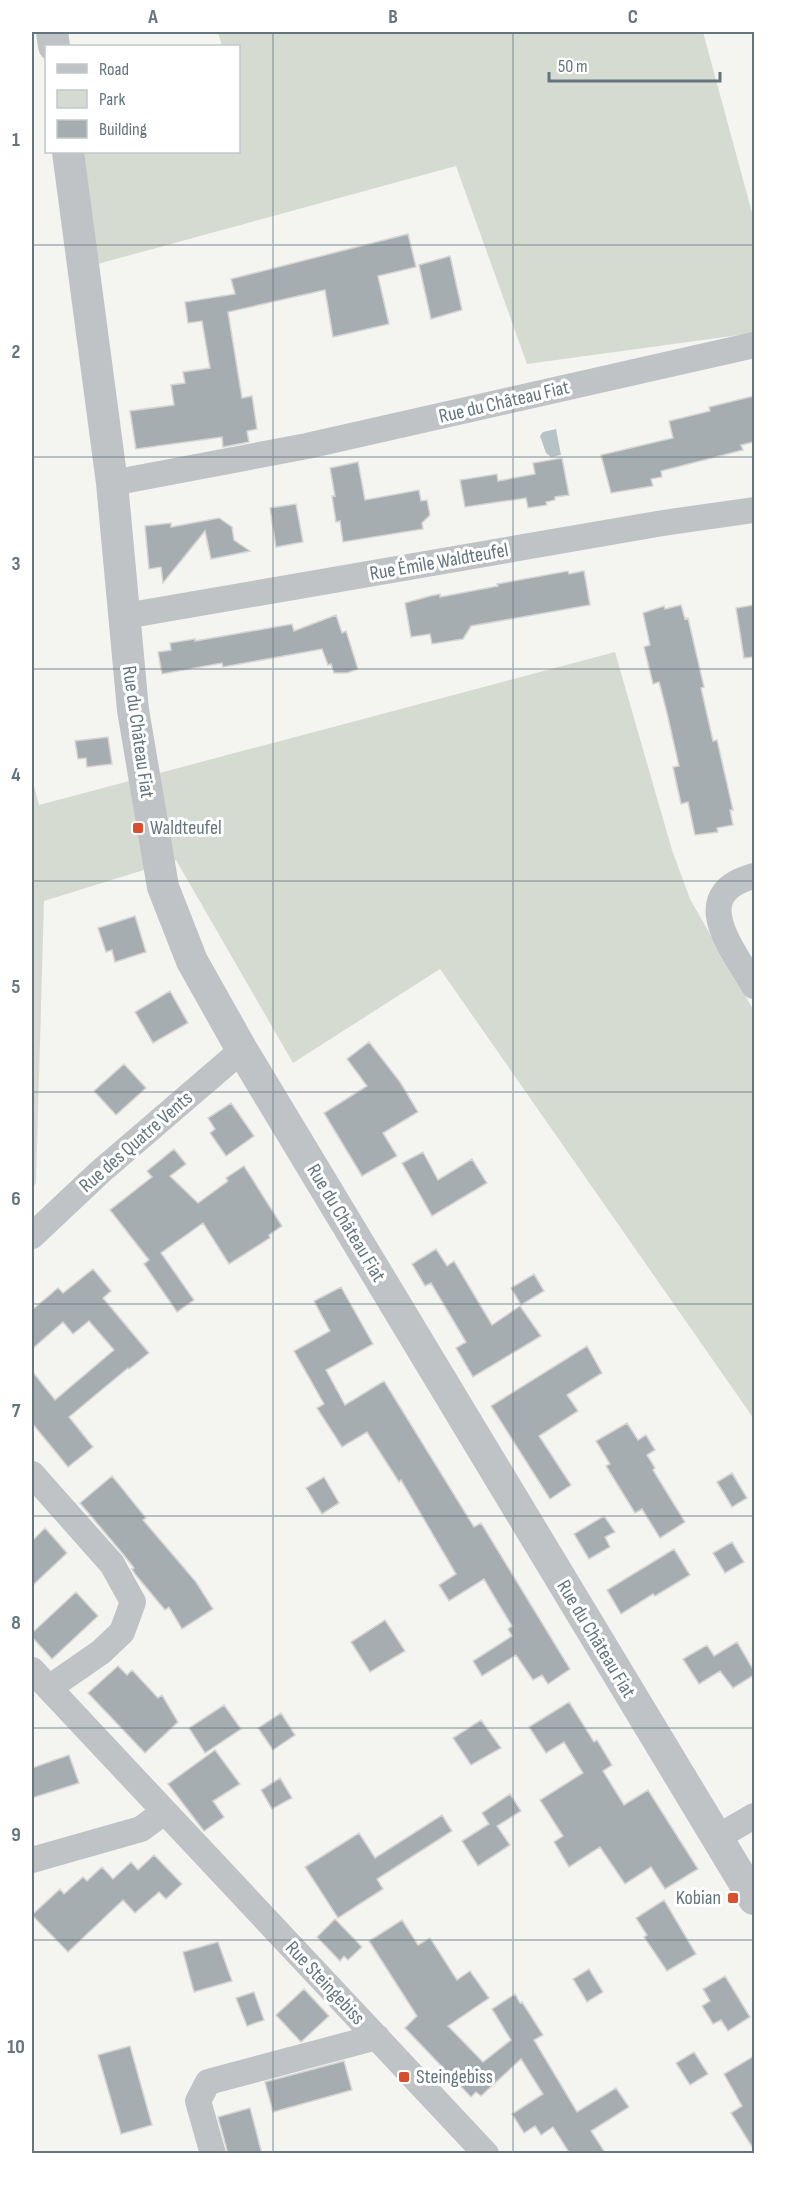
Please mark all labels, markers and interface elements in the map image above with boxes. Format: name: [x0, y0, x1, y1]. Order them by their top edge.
text: A: [147, 5, 158, 29]
text: B: [388, 5, 398, 29]
text: C: [628, 5, 638, 29]
legend: [45, 45, 240, 153]
scale bar: [549, 45, 720, 83]
text: 50 m: [558, 56, 588, 77]
text: Road: [99, 59, 129, 80]
text: Park: [99, 89, 125, 110]
text: Building: [99, 119, 147, 140]
text: 1: [12, 128, 20, 152]
text: 2: [12, 340, 20, 364]
street label: Rue du Château Fiat: [436, 375, 572, 429]
street label: Rue Émile Waldteufel: [368, 538, 510, 586]
text: 3: [12, 552, 21, 576]
street label: Rue du Château Fiat: [117, 664, 159, 800]
text: 4: [11, 763, 21, 787]
place label: Waldteufel: [150, 816, 222, 840]
marker: Waldteufel: [131, 821, 145, 835]
text: 5: [12, 975, 21, 999]
street label: Rue des Quatre Vents: [74, 1086, 198, 1198]
street label: Rue du Château Fiat: [301, 1160, 391, 1286]
text: 6: [11, 1187, 21, 1211]
text: 7: [12, 1399, 21, 1423]
street label: Rue du Château Fiat: [551, 1576, 641, 1702]
text: 8: [11, 1611, 21, 1635]
text: 9: [11, 1823, 21, 1847]
place label: Kobian: [676, 1886, 721, 1910]
marker: Kobian: [726, 1891, 740, 1905]
street label: Rue Steingebiss: [280, 1936, 370, 2030]
text: 10: [7, 2035, 25, 2059]
place label: Steingebiss: [416, 2065, 493, 2089]
marker: Steingebiss: [397, 2070, 411, 2084]

